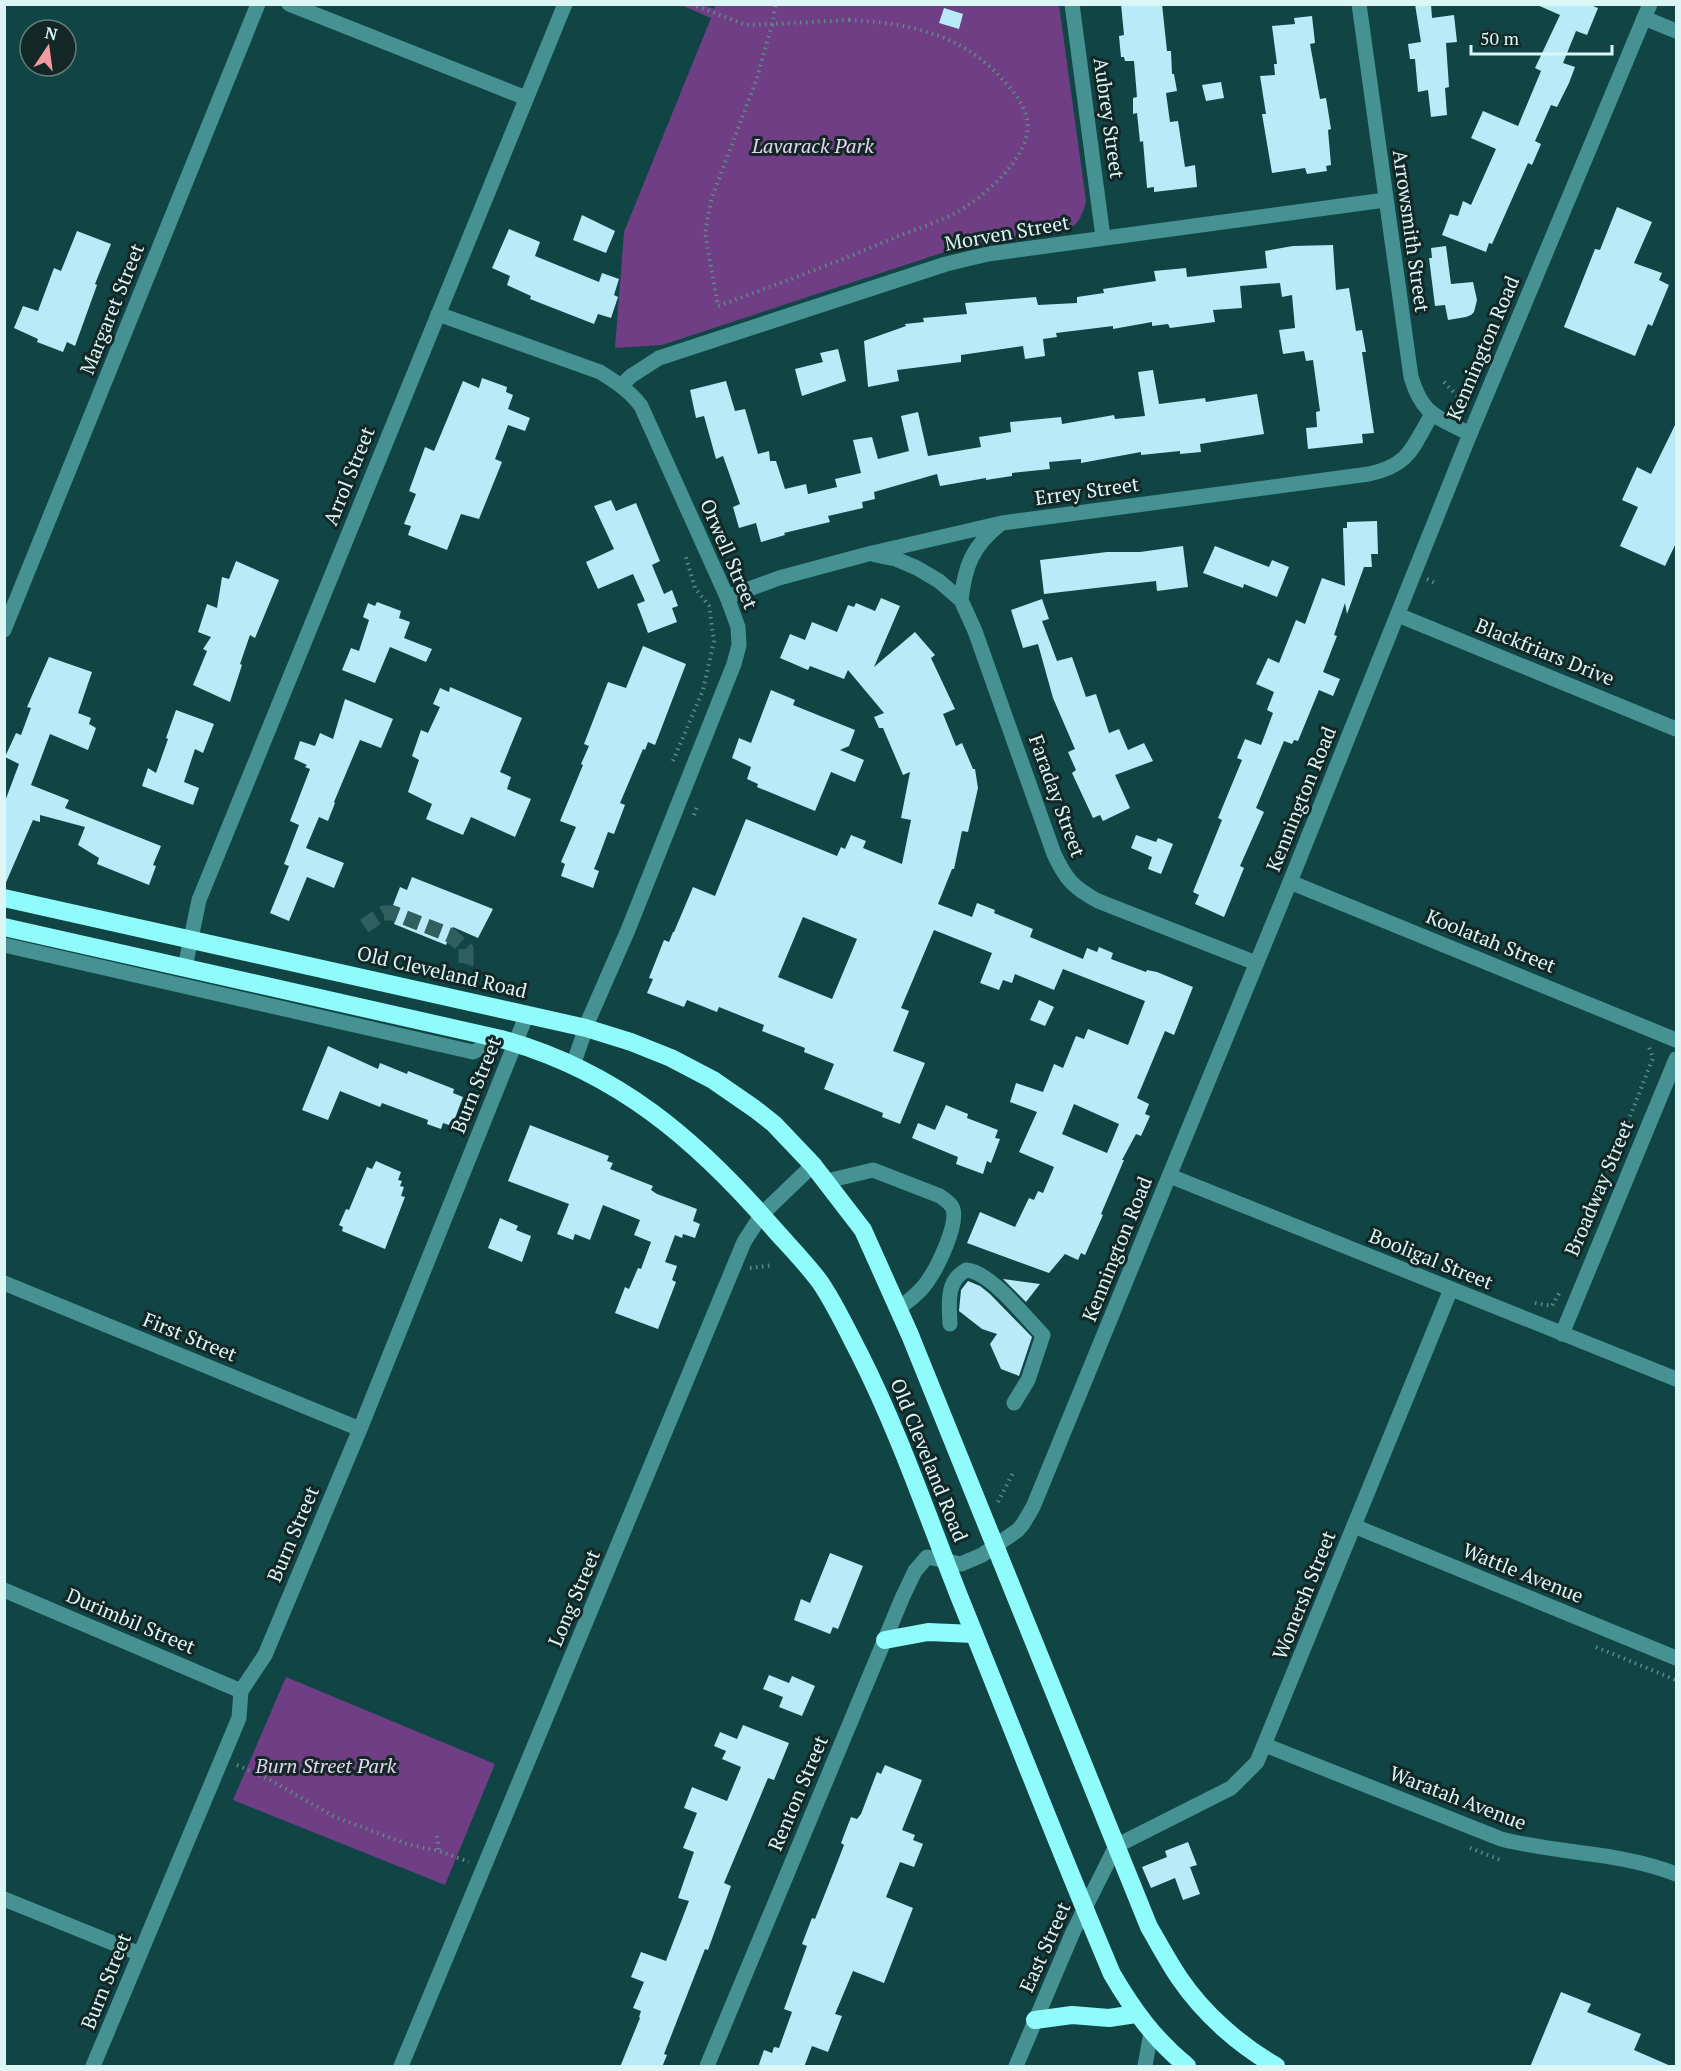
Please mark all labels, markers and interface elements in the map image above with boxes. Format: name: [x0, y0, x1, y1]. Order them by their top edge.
north arrow: [18, 18, 78, 78]
scale bar: [1471, 18, 1612, 56]
text: N: [43, 21, 60, 45]
text: 50 m: [1480, 26, 1520, 50]
street label: Aubrey Street: [1088, 56, 1131, 181]
park label: Lavarack Park: [751, 132, 874, 159]
street label: Arrowsmith Street: [1387, 148, 1436, 314]
street label: Morven Street: [942, 208, 1072, 257]
street label: Margaret Street: [73, 239, 150, 378]
street label: Kennington Road: [1440, 272, 1525, 424]
street label: Arrol Street: [316, 422, 381, 529]
street label: Errey Street: [1033, 470, 1141, 511]
street label: Orwell Street: [694, 495, 765, 614]
street label: Blackfriars Drive: [1472, 611, 1619, 692]
street label: Kennington Road: [1259, 722, 1342, 875]
street label: Faraday Street: [1023, 731, 1092, 861]
street label: Koolatah Street: [1422, 902, 1561, 979]
street label: Old Cleveland Road: [354, 939, 530, 1004]
street label: Burn Street: [444, 1032, 507, 1137]
street label: Broadway Street: [1558, 1115, 1640, 1260]
street label: Kennington Road: [1075, 1172, 1158, 1325]
street label: Booligal Street: [1365, 1221, 1498, 1296]
street label: First Street: [139, 1305, 242, 1368]
street label: Old Cleveland Road: [884, 1374, 975, 1545]
street label: Burn Street: [260, 1481, 325, 1586]
street label: Wonersh Street: [1265, 1526, 1342, 1663]
street label: Wattle Avenue: [1459, 1536, 1588, 1609]
street label: Long Street: [541, 1545, 606, 1650]
street label: Durimbil Street: [63, 1581, 200, 1660]
street label: Renton Street: [761, 1730, 834, 1855]
park label: Burn Street Park: [255, 1752, 397, 1779]
street label: Waratah Avenue: [1386, 1759, 1530, 1836]
street label: East Street: [1013, 1897, 1077, 1996]
street label: Burn Street: [74, 1928, 137, 2033]

